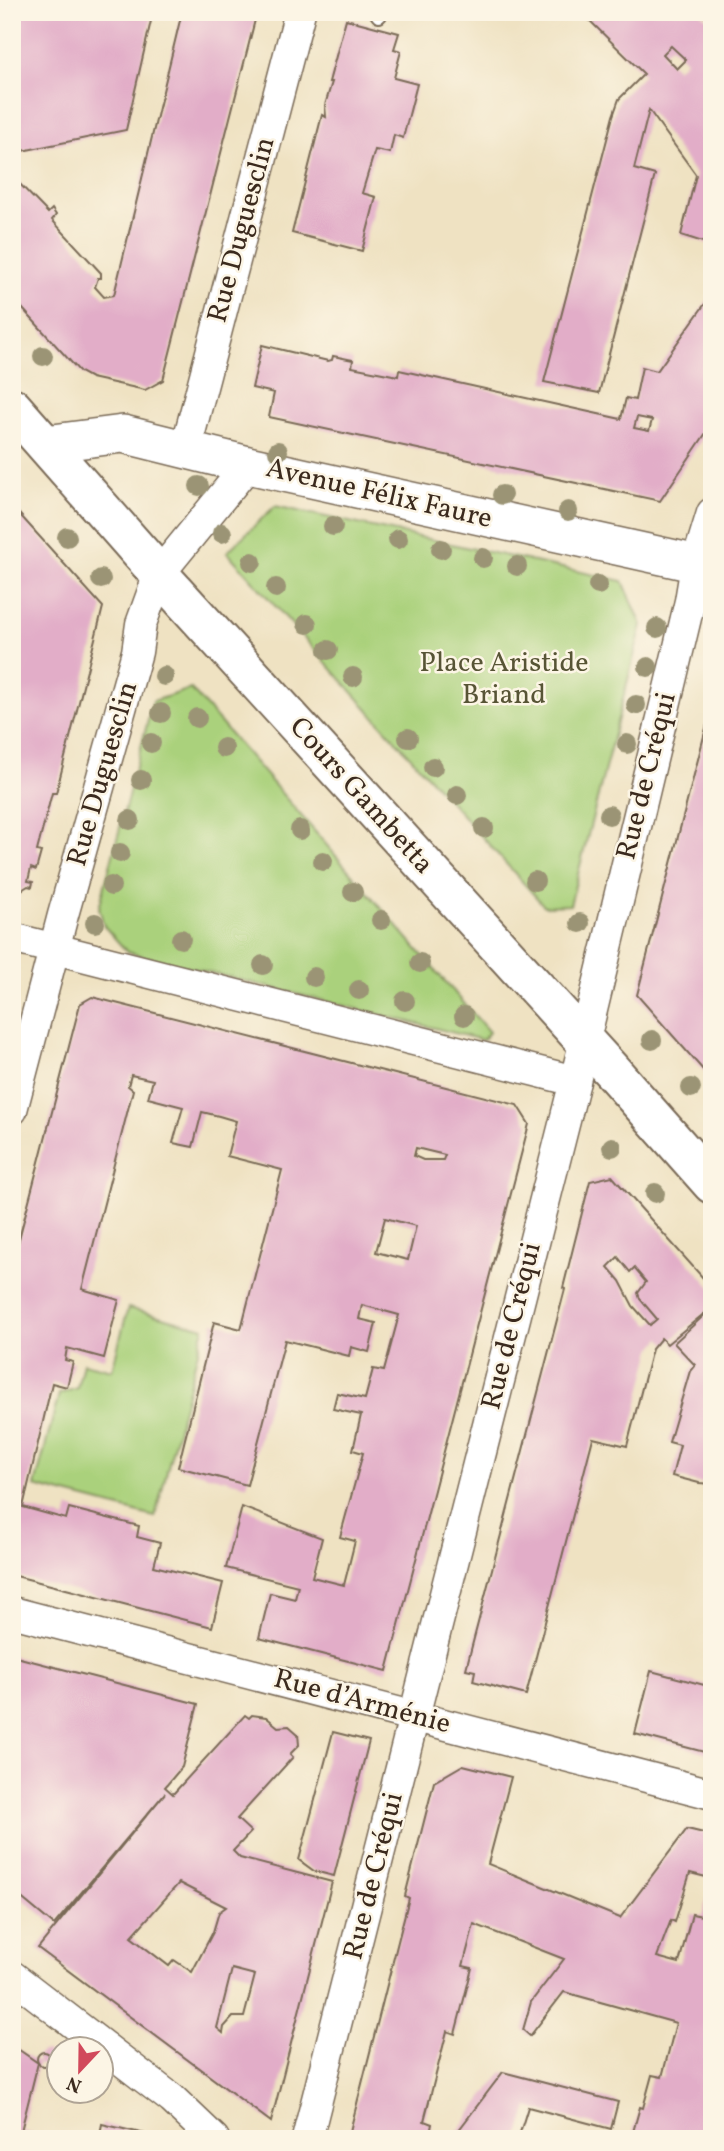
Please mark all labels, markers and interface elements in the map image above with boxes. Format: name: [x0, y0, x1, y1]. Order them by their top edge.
street label: Rue Duguesclin: [198, 133, 286, 327]
street label: Avenue Félix Faure: [262, 449, 496, 539]
park label: Place Aristide Briand: [419, 644, 589, 715]
street label: Rue Duguesclin: [58, 677, 148, 871]
street label: Rue de Créqui: [607, 688, 687, 864]
street label: Cours Gambetta: [280, 709, 442, 883]
street label: Rue de Créqui: [472, 1238, 552, 1414]
street label: Rue d’Arménie: [269, 1660, 455, 1744]
street label: Rue de Créqui: [334, 1788, 414, 1964]
north arrow: [46, 2036, 116, 2106]
text: N: [63, 2069, 86, 2099]

